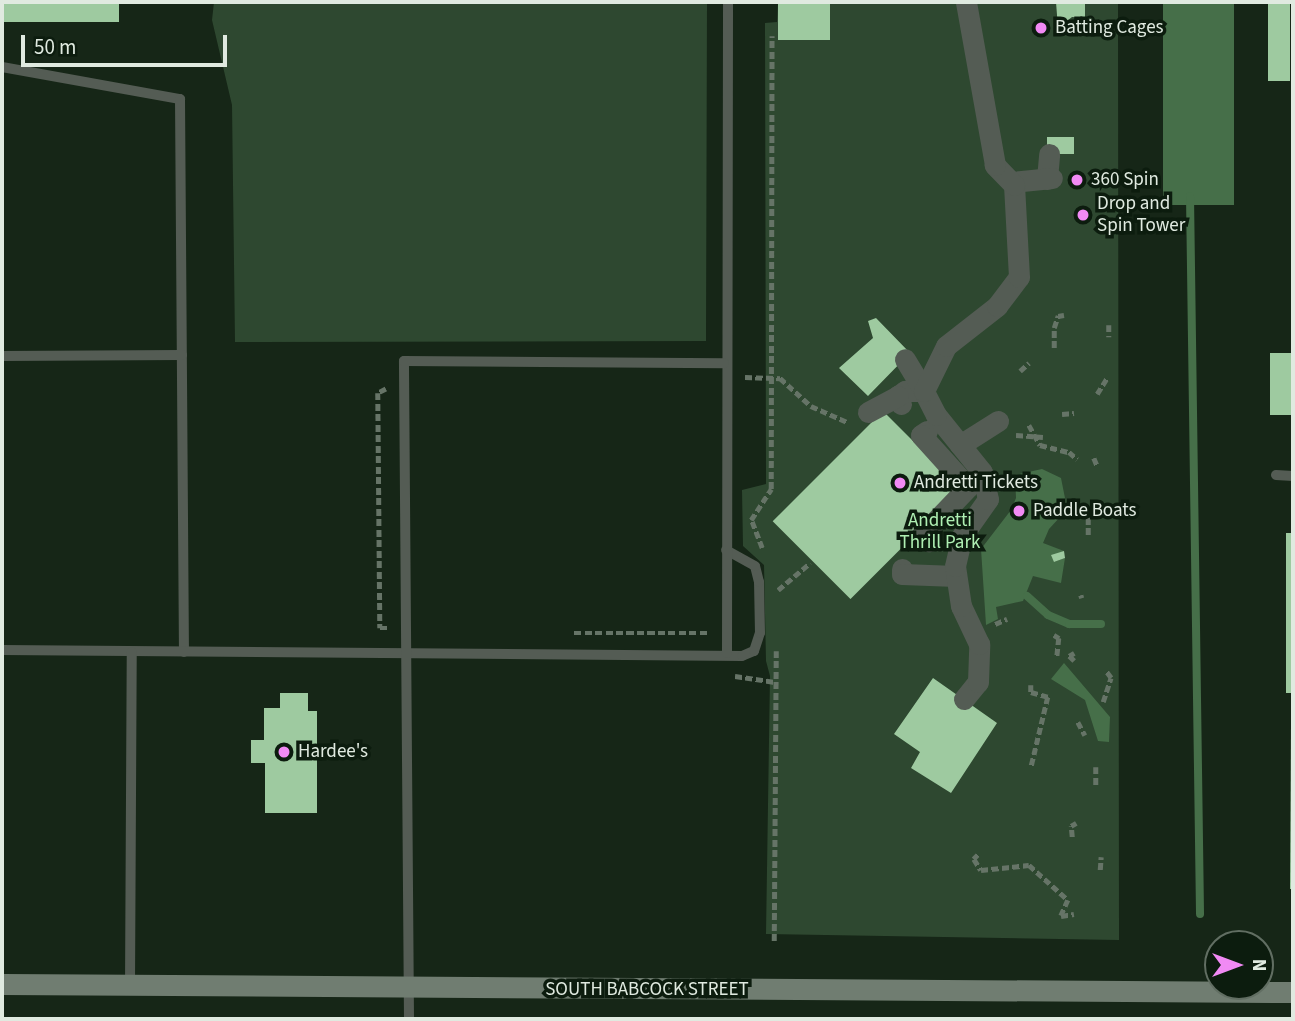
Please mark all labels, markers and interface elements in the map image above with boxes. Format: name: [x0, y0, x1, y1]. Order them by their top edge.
place label: Batting Cages: [1055, 17, 1164, 39]
marker: Batting Cages: [1033, 20, 1049, 36]
scale bar: [24, 21, 231, 65]
text: 50 m: [34, 32, 76, 62]
place label: 360 Spin: [1091, 169, 1159, 191]
marker: 360 Spin: [1069, 172, 1085, 188]
place label: Drop and Spin Tower: [1097, 193, 1185, 237]
marker: Drop and Spin Tower: [1075, 207, 1091, 223]
place label: Andretti Tickets: [914, 472, 1038, 494]
marker: Andretti Tickets: [892, 475, 908, 491]
place label: Paddle Boats: [1033, 500, 1136, 522]
marker: Paddle Boats: [1011, 503, 1027, 519]
park label: Andretti Thrill Park: [900, 510, 980, 554]
place label: Hardee's: [298, 741, 368, 763]
marker: Hardee's: [276, 744, 292, 760]
north arrow: [1204, 930, 1274, 1000]
text: N: [1245, 959, 1272, 971]
street label: SOUTH BABCOCK STREET: [545, 979, 749, 1001]

